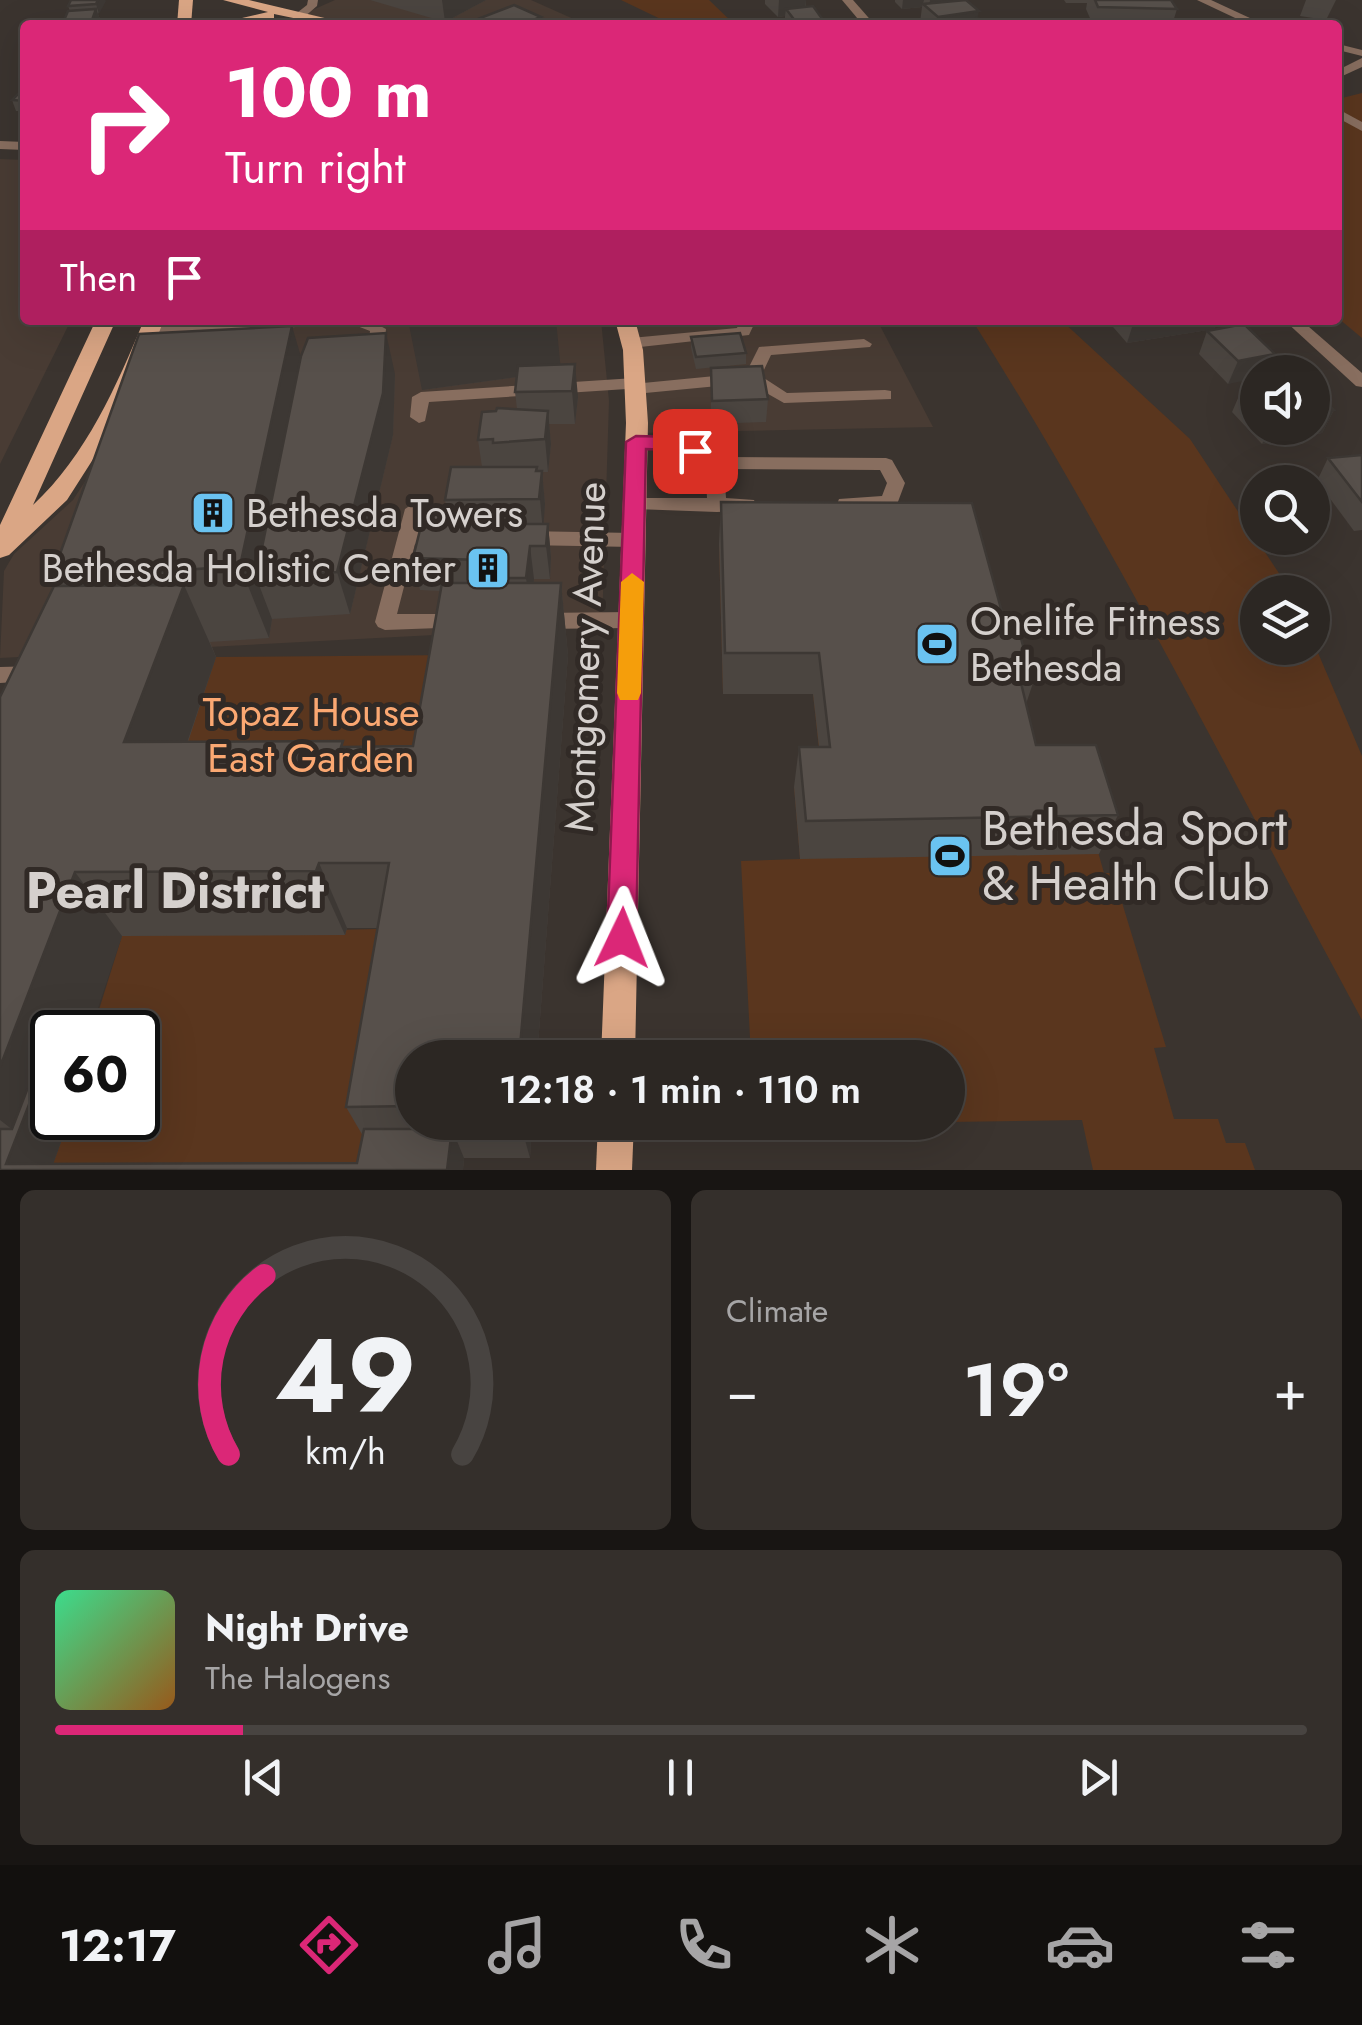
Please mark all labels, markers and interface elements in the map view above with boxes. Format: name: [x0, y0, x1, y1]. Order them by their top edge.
text: 100 m: [225, 42, 432, 143]
icon: right: [60, 60, 190, 190]
text: Turn right: [225, 135, 406, 200]
text: Then: [60, 250, 137, 305]
icon: arrive: [157, 250, 212, 305]
map controls: [1240, 355, 1330, 665]
button: sound: [1240, 355, 1330, 445]
pin: [653, 409, 738, 494]
icon: arrive: [668, 424, 723, 479]
button: search: [1240, 465, 1330, 555]
street label: Montgomery Avenue: [550, 481, 620, 833]
place label: Bethesda Towers: [246, 484, 523, 542]
building icon: Bethesda Towers: [190, 490, 236, 536]
place label: Bethesda Holistic Center: [42, 539, 456, 597]
building icon: Bethesda Holistic Center: [465, 545, 511, 591]
button: layers: [1240, 575, 1330, 665]
place label: Onelife Fitness Bethesda: [970, 592, 1221, 696]
sports icon: Onelife Fitness Bethesda: [914, 621, 960, 667]
park label: Topaz House East Garden: [202, 683, 420, 787]
place label: Bethesda Sport & Health Club: [982, 794, 1287, 918]
sports icon: Bethesda Sport & Health Club: [927, 833, 973, 879]
district label: Pearl District: [26, 854, 324, 927]
position arrow: [570, 886, 674, 990]
speed limit sign: 60: [30, 1010, 160, 1140]
text: 12:18 · 1 min · 110 m: [499, 1062, 861, 1117]
text: Climate: [726, 1288, 828, 1334]
text: 49: [274, 1301, 417, 1451]
text: 19°: [962, 1336, 1069, 1444]
text: −: [726, 1351, 758, 1431]
text: +: [1273, 1351, 1307, 1431]
text: km/h: [305, 1426, 386, 1477]
text: Night Drive: [205, 1600, 409, 1655]
text: The Halogens: [205, 1655, 390, 1701]
icon: previous: [236, 1750, 291, 1805]
icon: pause: [653, 1750, 708, 1805]
icon: next: [1071, 1750, 1126, 1805]
icon: directions: [294, 1910, 364, 1980]
icon: music: [482, 1910, 552, 1980]
icon: phone: [669, 1910, 739, 1980]
icon: climate: [857, 1910, 927, 1980]
icon: car: [1045, 1910, 1115, 1980]
icon: filters: [1233, 1910, 1303, 1980]
text: 12:17: [59, 1913, 176, 1978]

